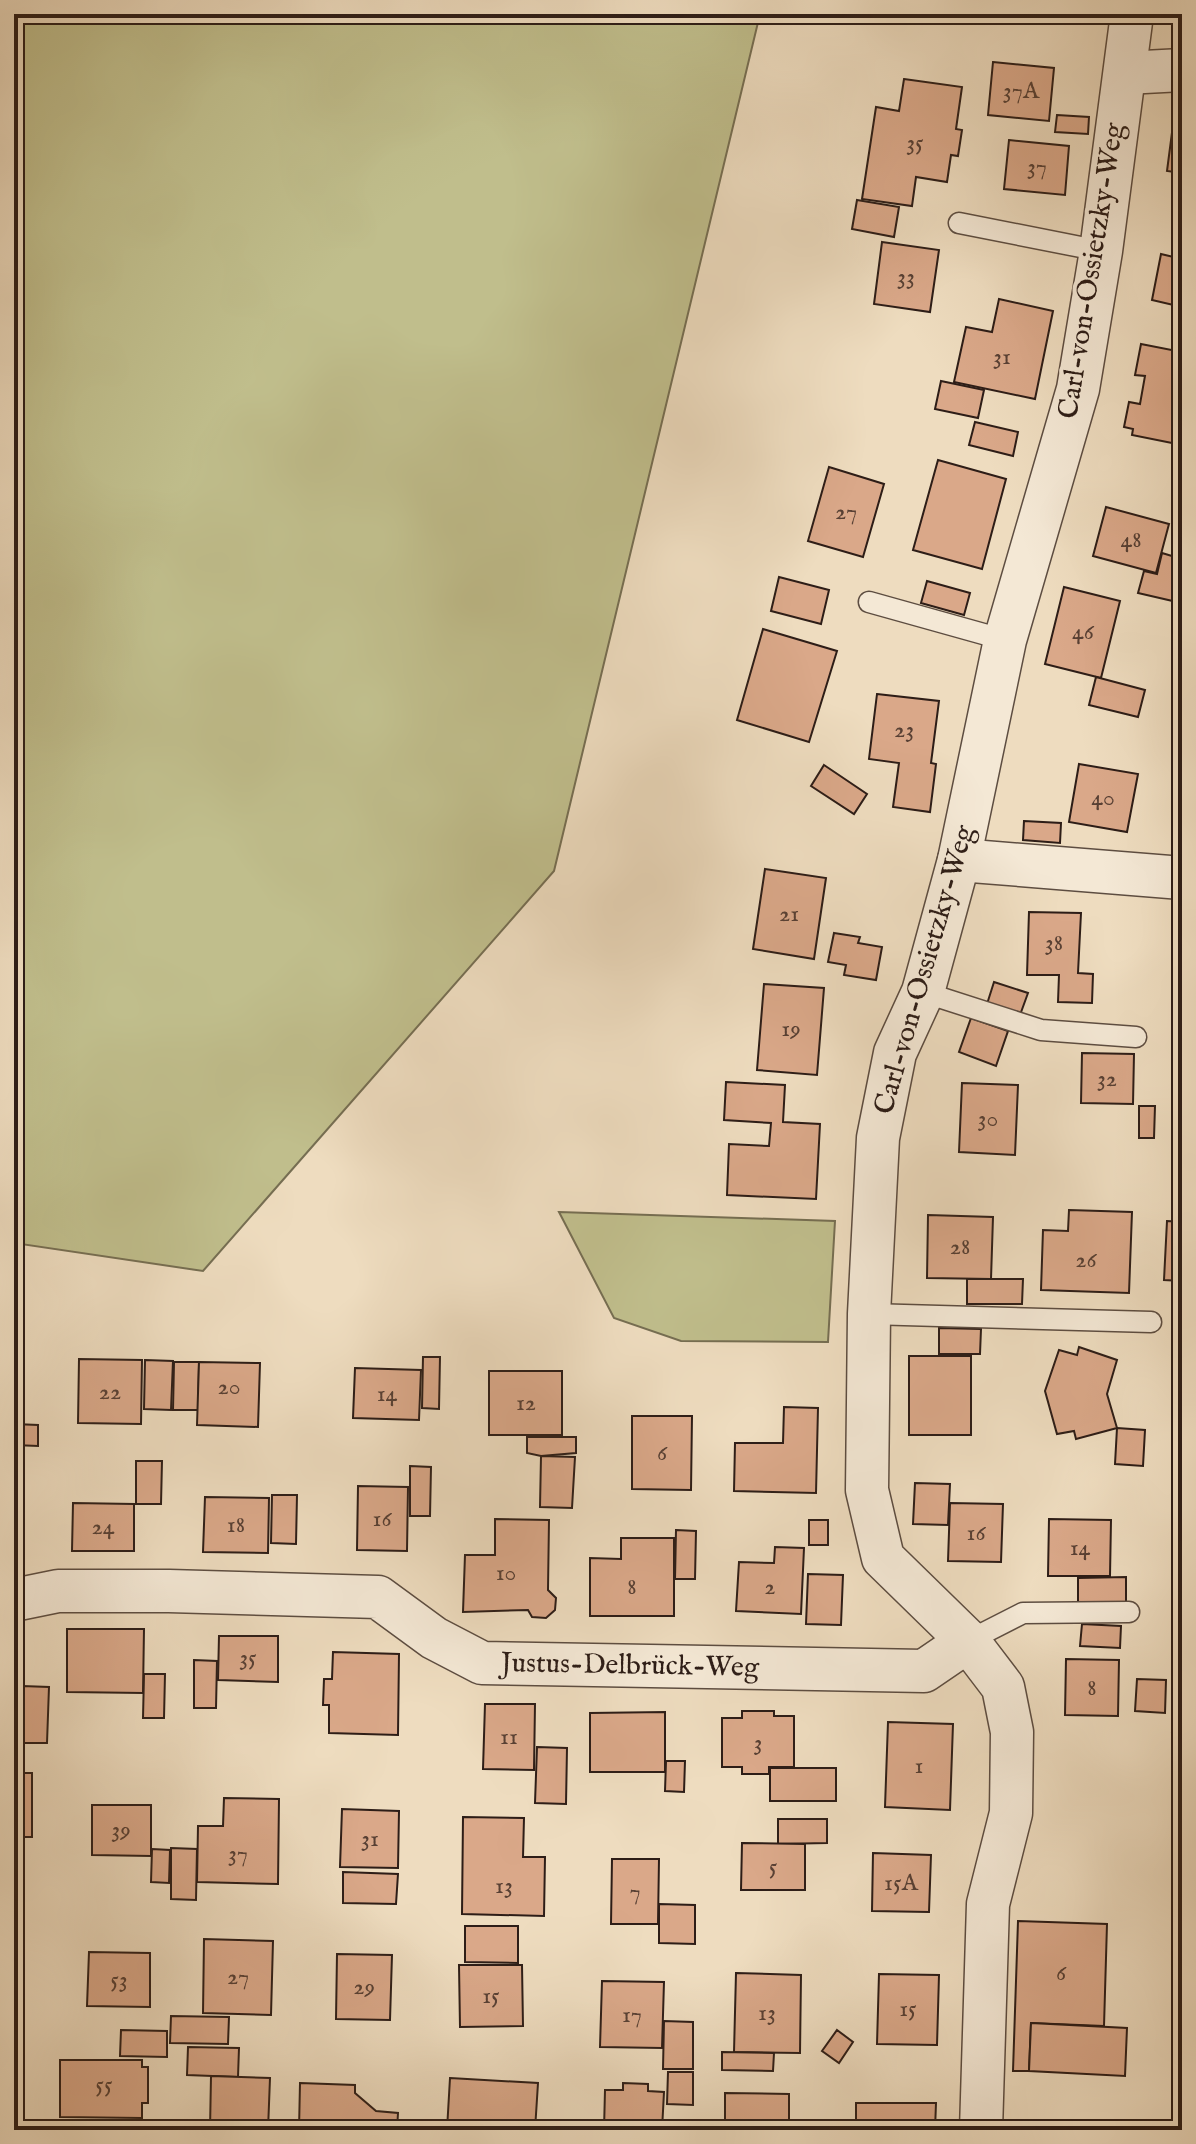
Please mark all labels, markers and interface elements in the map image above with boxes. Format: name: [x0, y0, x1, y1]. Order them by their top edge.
house number: 37A: [1003, 76, 1040, 107]
street label: Carl-von-Ossietzky-Weg: [1051, 120, 1133, 421]
house number: 35: [906, 128, 924, 159]
house number: 37: [1027, 152, 1047, 183]
house number: 33: [897, 262, 915, 293]
house number: 31: [993, 342, 1011, 373]
house number: 27: [835, 497, 857, 528]
house number: 48: [1120, 525, 1142, 556]
house number: 46: [1072, 617, 1095, 648]
house number: 23: [894, 715, 914, 746]
house number: 40: [1091, 783, 1115, 814]
street label: Carl-von-Ossietzky-Weg: [867, 821, 983, 1119]
house number: 21: [779, 899, 799, 930]
house number: 38: [1045, 928, 1063, 959]
house number: 19: [781, 1014, 801, 1045]
house number: 32: [1097, 1064, 1117, 1095]
house number: 30: [978, 1104, 998, 1135]
house number: 28: [950, 1232, 970, 1263]
house number: 26: [1075, 1245, 1098, 1276]
house number: 20: [217, 1372, 241, 1403]
house number: 22: [99, 1377, 121, 1408]
house number: 14: [377, 1379, 398, 1410]
house number: 12: [516, 1388, 536, 1419]
house number: 6: [657, 1438, 668, 1469]
house number: 16: [372, 1504, 392, 1535]
house number: 18: [227, 1510, 245, 1541]
house number: 24: [91, 1512, 115, 1543]
house number: 16: [966, 1518, 986, 1549]
house number: 14: [1070, 1533, 1091, 1564]
house number: 10: [496, 1558, 516, 1589]
house number: 8: [627, 1572, 637, 1603]
house number: 2: [764, 1572, 776, 1603]
house number: 35: [239, 1643, 257, 1674]
street label: Justus-Delbrück-Weg: [498, 1646, 760, 1686]
house number: 8: [1087, 1673, 1097, 1704]
house number: 11: [500, 1722, 518, 1753]
house number: 3: [754, 1728, 762, 1759]
house number: 1: [915, 1751, 923, 1782]
house number: 39: [111, 1815, 131, 1846]
house number: 31: [361, 1824, 379, 1855]
house number: 37: [228, 1839, 248, 1870]
house number: 5: [769, 1852, 778, 1883]
house number: 15A: [884, 1868, 919, 1899]
house number: 13: [495, 1871, 513, 1902]
house number: 7: [629, 1877, 641, 1908]
house number: 6: [1056, 1958, 1067, 1989]
house number: 27: [227, 1962, 249, 1993]
house number: 53: [110, 1965, 128, 1996]
house number: 29: [353, 1972, 375, 2003]
house number: 15: [482, 1981, 500, 2012]
house number: 15: [899, 1994, 917, 2025]
house number: 13: [758, 1998, 776, 2029]
house number: 17: [622, 2000, 642, 2031]
house number: 55: [95, 2070, 113, 2101]

